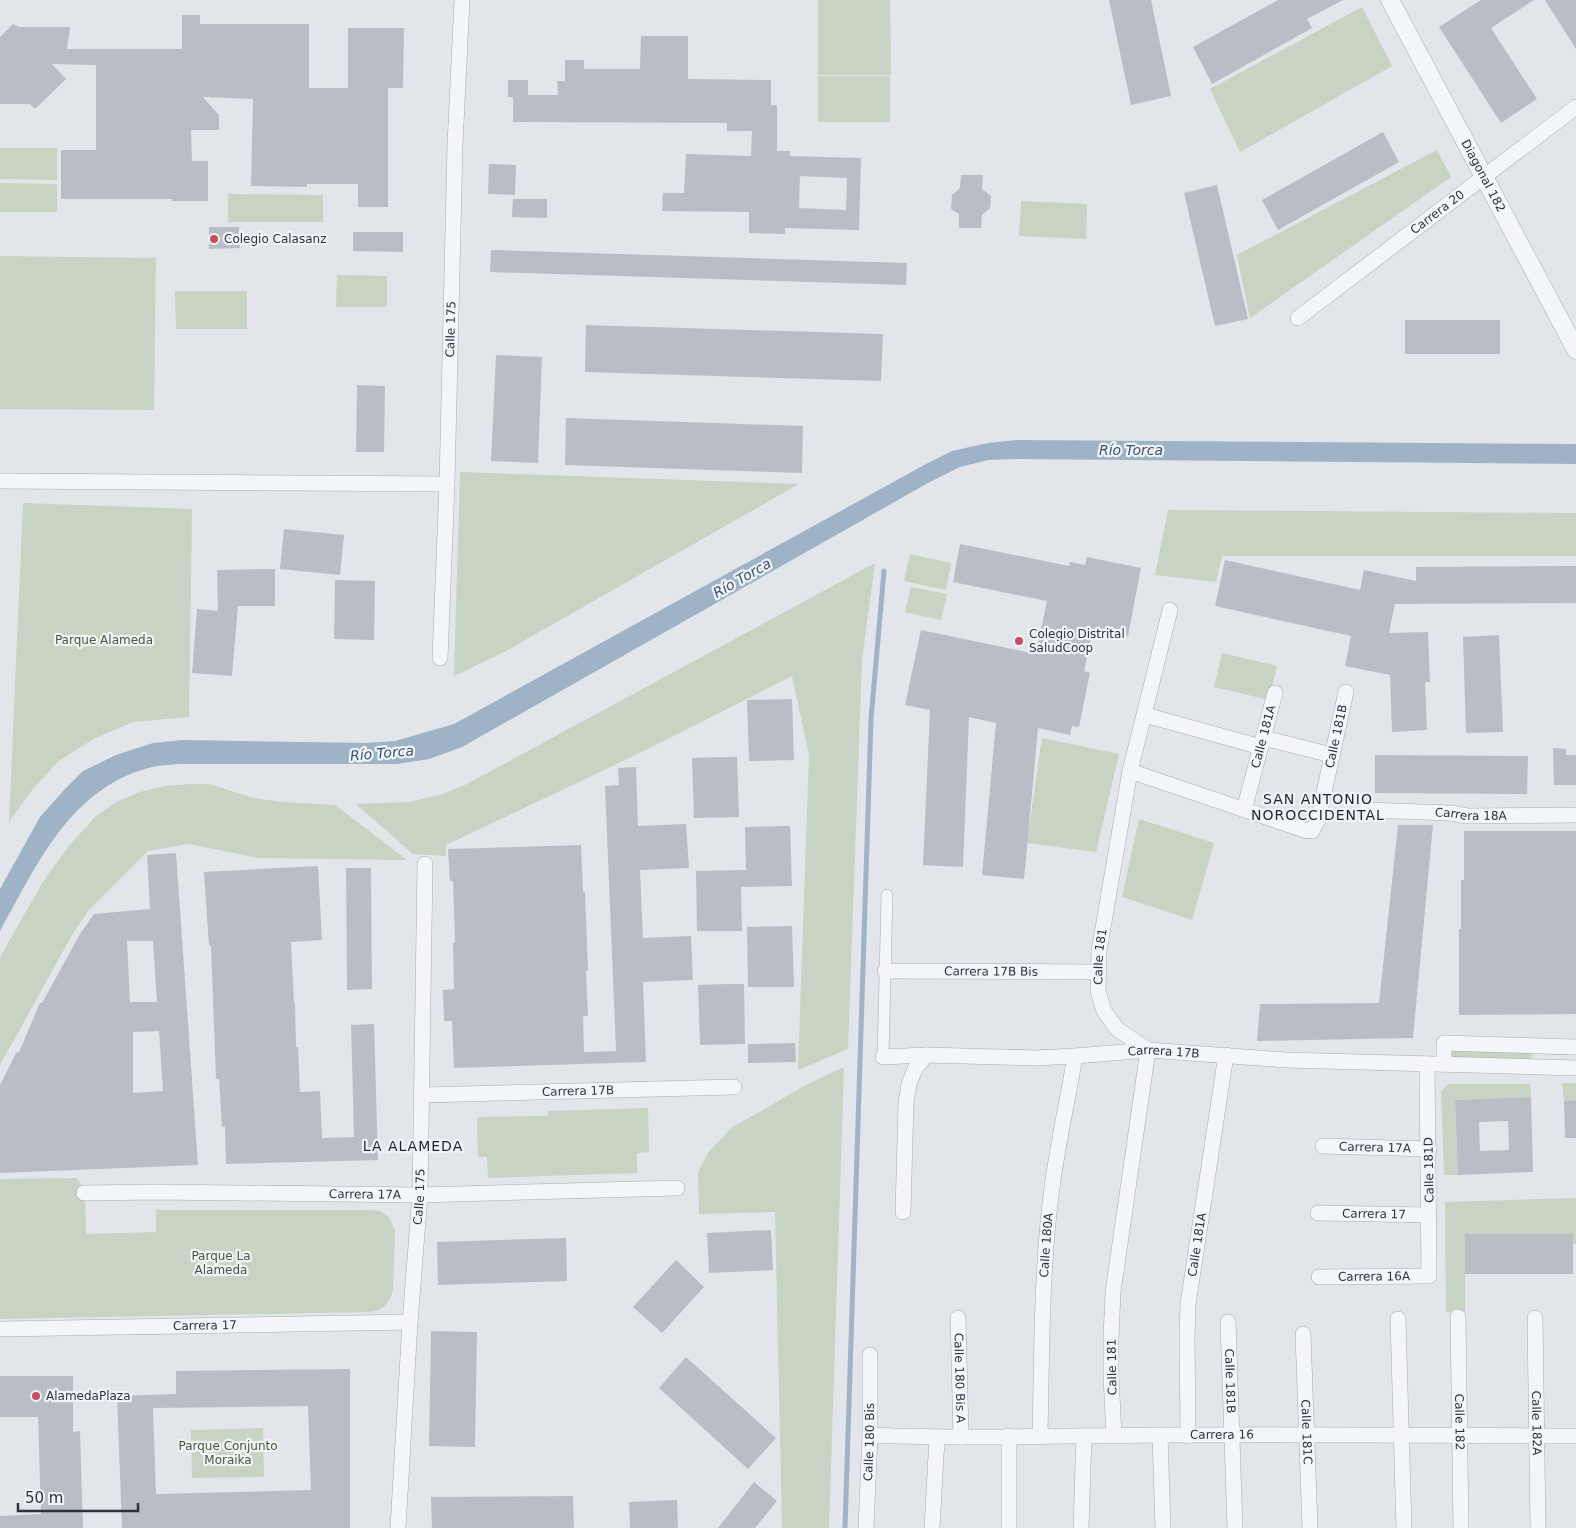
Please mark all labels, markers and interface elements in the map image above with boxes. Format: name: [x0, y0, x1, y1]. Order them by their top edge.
street label: Diagonal 182: [1458, 137, 1508, 214]
street label: Carrera 20: [1408, 187, 1467, 237]
place label: Colegio Calasanz: [224, 232, 326, 246]
marker: Colegio Calasanz: [208, 233, 220, 245]
street label: Calle 175: [443, 301, 458, 358]
water label: Río Torca: [1099, 442, 1163, 458]
water label: Río Torca: [710, 555, 774, 601]
place label: Colegio Distrital SaludCoop: [1029, 627, 1125, 655]
park label: Parque Alameda: [55, 633, 153, 647]
marker: Colegio Distrital SaludCoop: [1013, 635, 1025, 647]
street label: Calle 181A: [1248, 703, 1279, 770]
street label: Calle 181B: [1323, 703, 1350, 769]
water label: Río Torca: [349, 742, 415, 764]
district label: SAN ANTONIO NOROCCIDENTAL: [1251, 791, 1385, 823]
street label: Carrera 18A: [1435, 805, 1508, 823]
street label: Calle 181: [1091, 927, 1110, 985]
street label: Carrera 17B Bis: [944, 964, 1038, 979]
street label: Carrera 17B: [1127, 1043, 1200, 1061]
street label: Carrera 17B: [542, 1083, 614, 1099]
street label: Calle 181D: [1421, 1137, 1437, 1203]
district label: LA ALAMEDA: [363, 1138, 463, 1154]
street label: Carrera 17A: [1339, 1139, 1412, 1156]
street label: Calle 175: [411, 1168, 427, 1225]
street label: Carrera 17A: [329, 1187, 402, 1202]
street label: Carrera 17: [1342, 1206, 1406, 1222]
street label: Calle 180A: [1037, 1211, 1056, 1278]
street label: Calle 181A: [1185, 1211, 1209, 1278]
park label: Parque La Alameda: [191, 1249, 251, 1277]
street label: Carrera 16A: [1338, 1269, 1411, 1284]
street label: Carrera 17: [173, 1318, 237, 1333]
street label: Calle 180 Bis A: [951, 1333, 968, 1424]
street label: Calle 181: [1105, 1339, 1119, 1395]
street label: Calle 181B: [1222, 1348, 1238, 1414]
place label: AlamedaPlaza: [46, 1389, 131, 1403]
marker: AlamedaPlaza: [30, 1390, 42, 1402]
street label: Calle 182A: [1529, 1390, 1544, 1456]
street label: Calle 182: [1452, 1394, 1467, 1450]
street label: Calle 181C: [1298, 1399, 1315, 1465]
street label: Calle 180 Bis: [861, 1403, 877, 1481]
street label: Carrera 16: [1190, 1428, 1254, 1442]
park label: Parque Conjunto Moraika: [178, 1439, 278, 1467]
scale bar: [18, 1480, 138, 1512]
text: 50 m: [25, 1489, 63, 1507]

